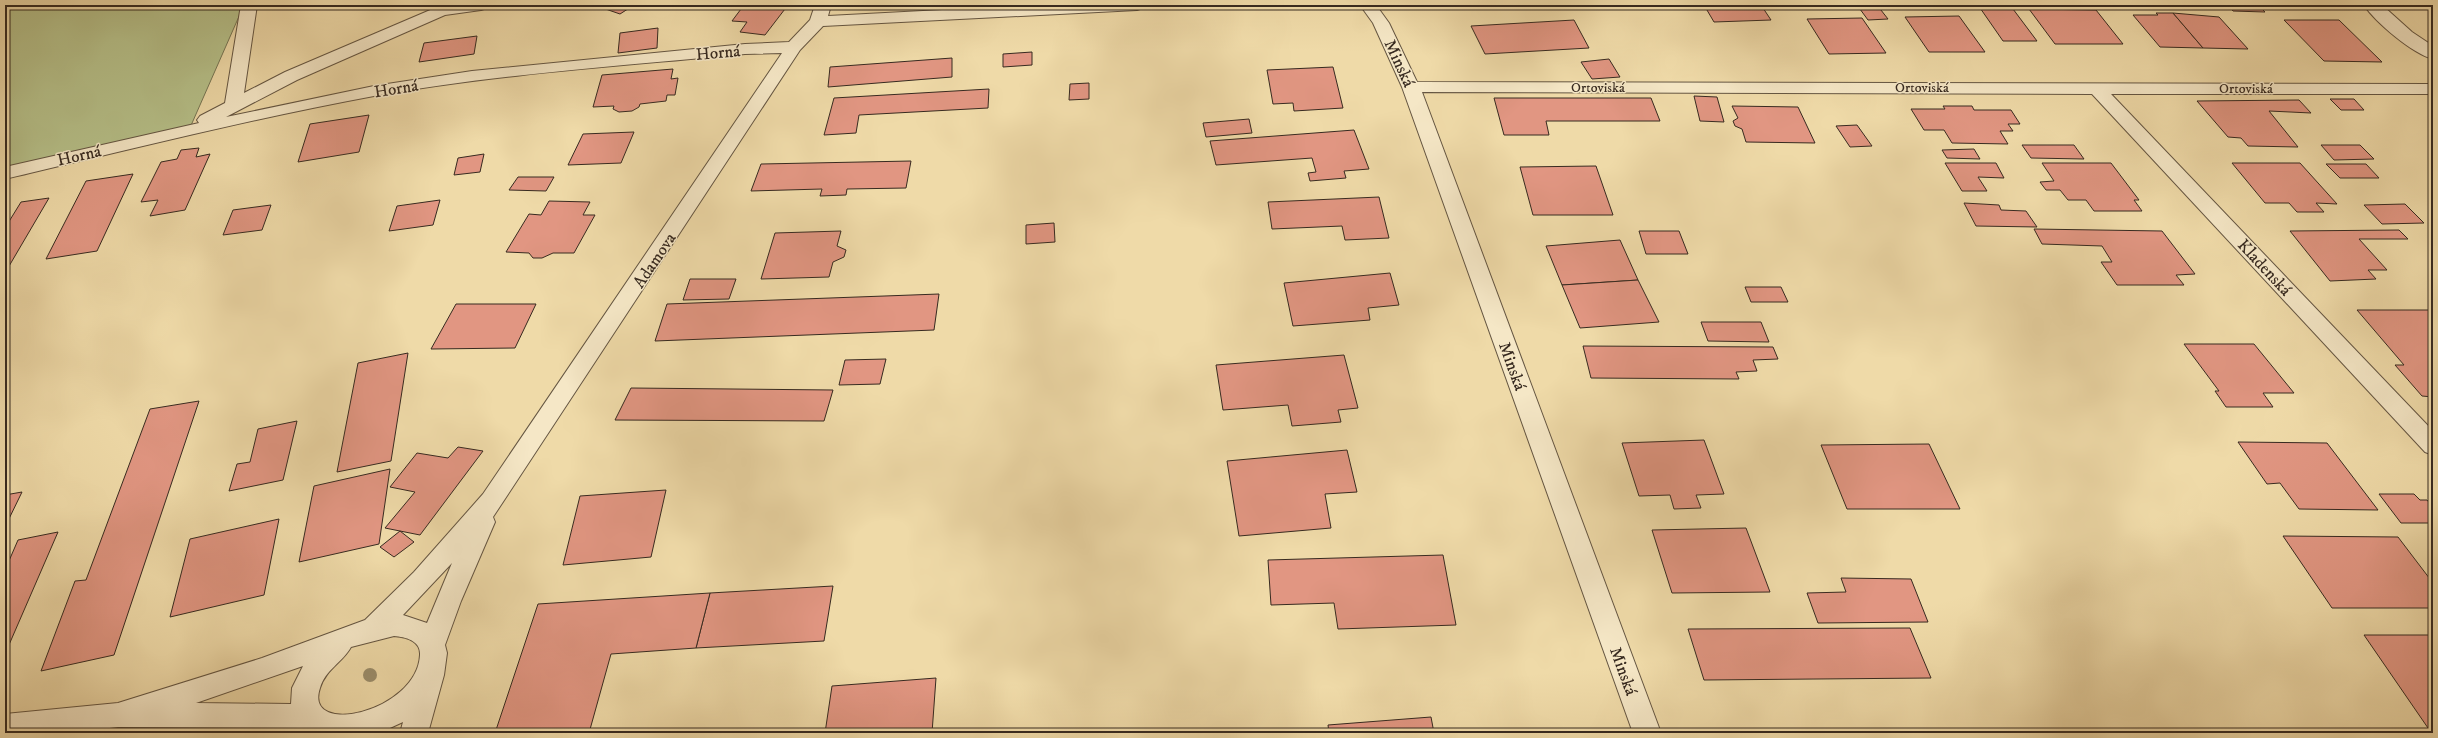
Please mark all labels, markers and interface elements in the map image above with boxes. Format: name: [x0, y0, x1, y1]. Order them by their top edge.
street label: Minská: [1379, 36, 1420, 91]
street label: Horná: [695, 40, 742, 66]
street label: Horná: [372, 75, 421, 103]
street label: Ortoviská: [1571, 79, 1625, 97]
street label: Ortoviská: [1895, 79, 1949, 97]
street label: Ortoviská: [2219, 80, 2273, 98]
street label: Horná: [55, 140, 104, 172]
street label: Adamova: [628, 228, 682, 293]
street label: Kladenská: [2232, 235, 2297, 301]
street label: Minská: [1493, 339, 1531, 394]
street label: Minská: [1604, 644, 1642, 699]

